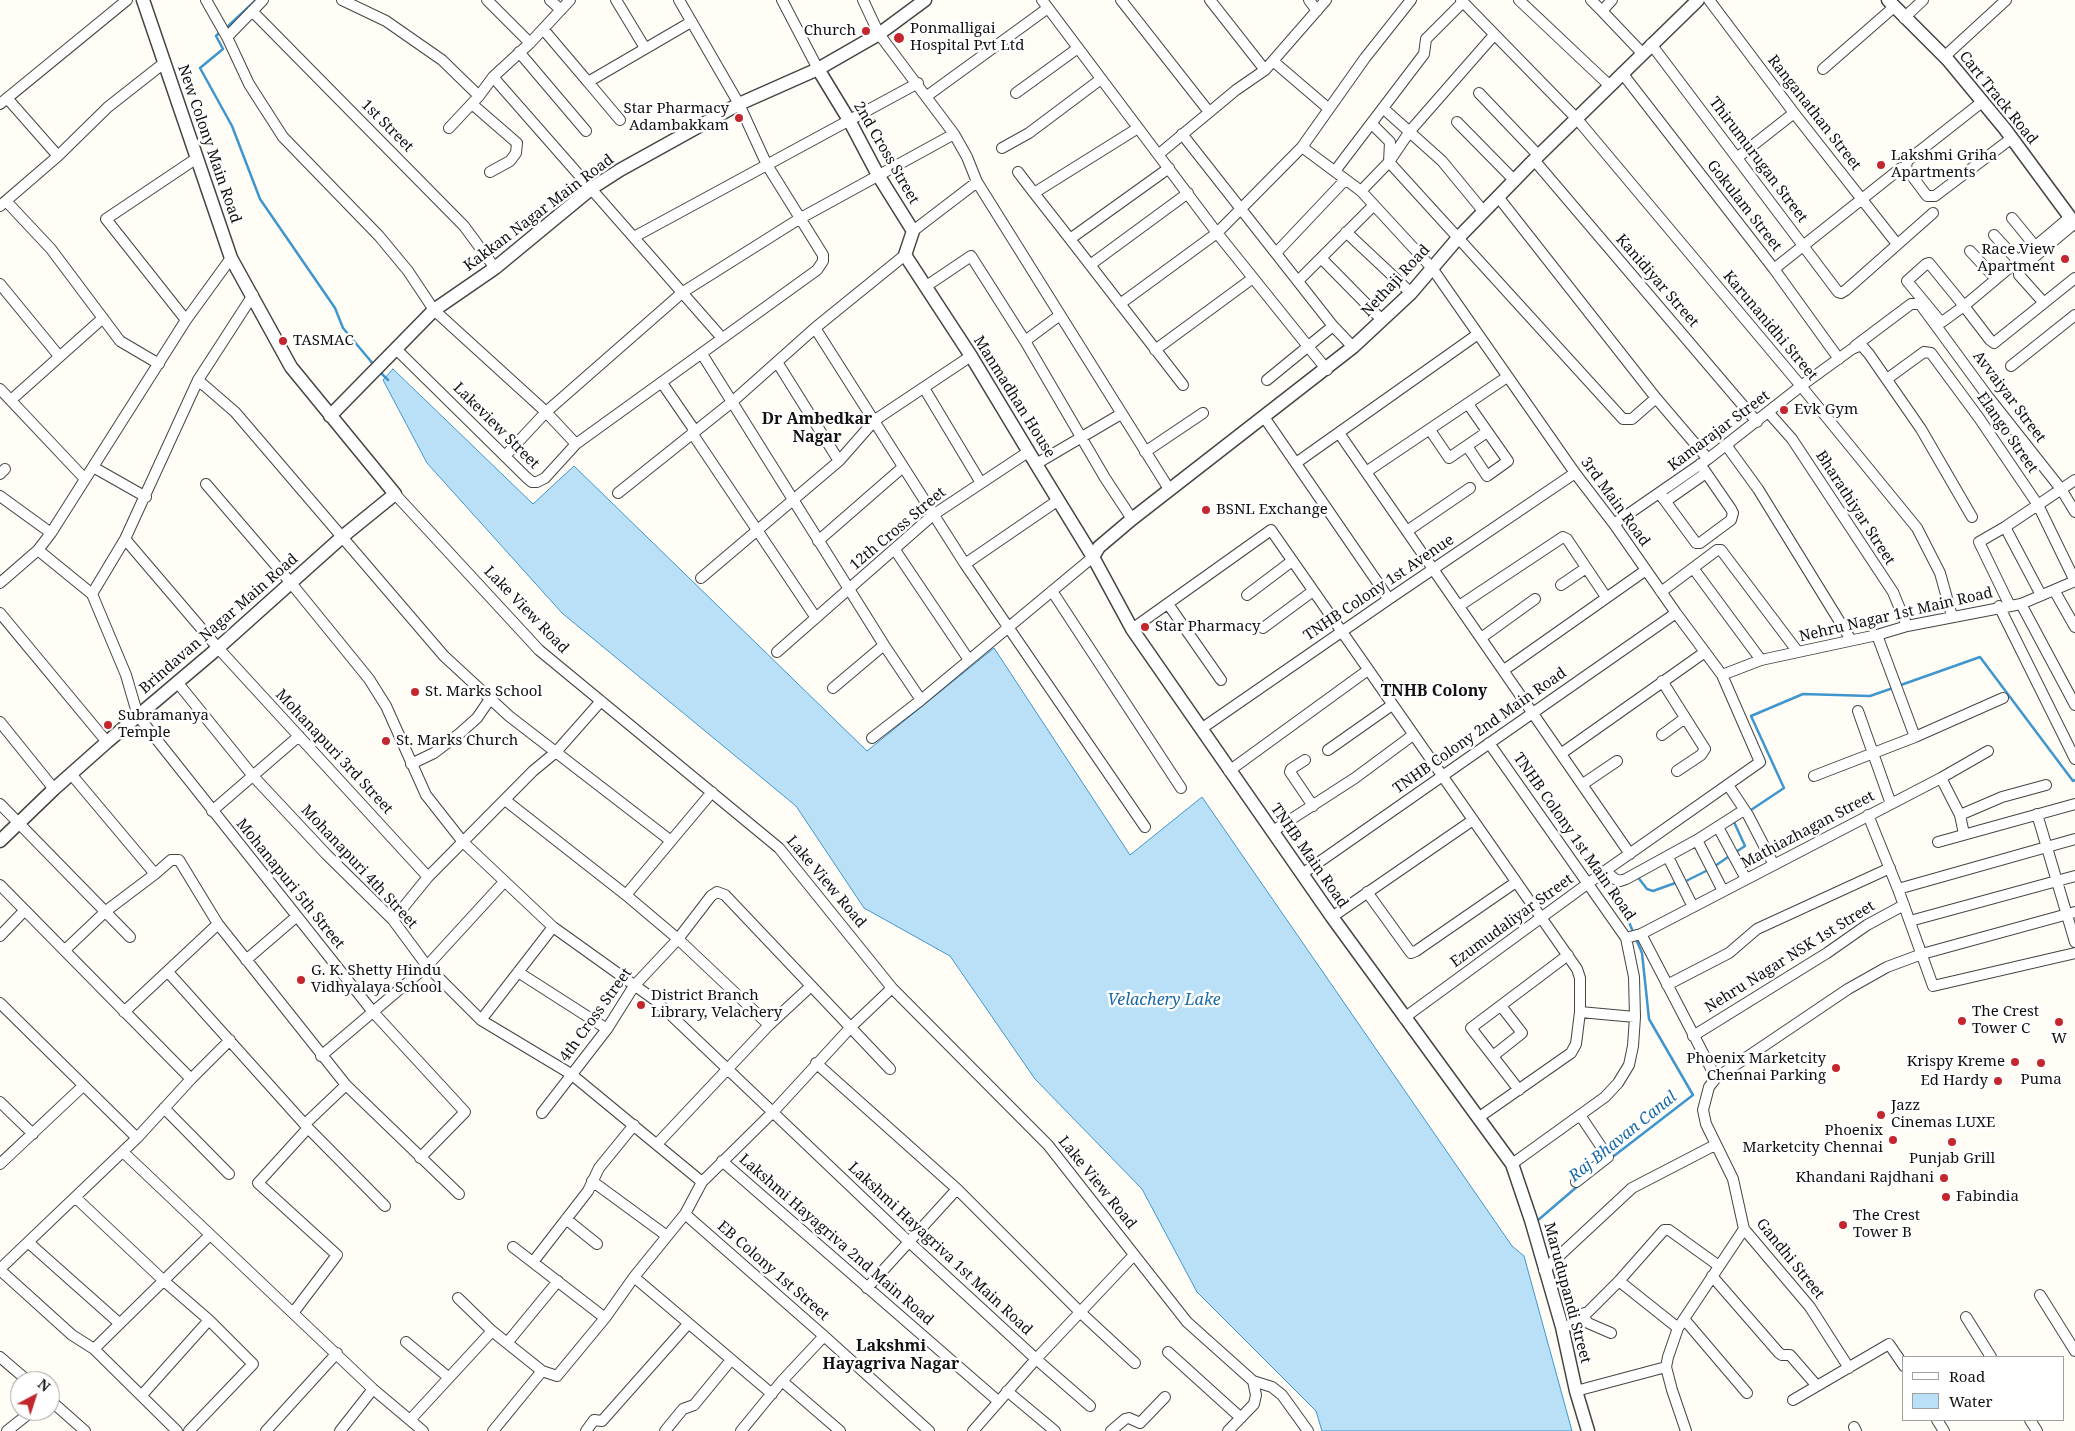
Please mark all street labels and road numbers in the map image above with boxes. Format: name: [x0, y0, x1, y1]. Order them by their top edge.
street label: Cart Track Road: [1955, 48, 2041, 148]
street label: Ranganathan Street: [1763, 52, 1865, 174]
street label: New Colony Main Road: [173, 62, 245, 226]
street label: Thirumurugan Street: [1705, 94, 1811, 226]
street label: 1st Street: [357, 96, 417, 156]
street label: 2nd Cross Street: [849, 99, 923, 207]
street label: Kakkan Nagar Main Road: [461, 151, 617, 275]
street label: Gokulam Street: [1703, 157, 1785, 255]
street label: Kanidiyar Street: [1612, 231, 1702, 331]
street label: Nethaji Road: [1358, 241, 1434, 321]
street label: Karunanidhi Street: [1719, 268, 1821, 384]
street label: Manmadhan House: [969, 333, 1059, 461]
street label: Avvaiyar Street: [1969, 348, 2049, 446]
street label: Lakeview Street: [449, 379, 543, 473]
street label: Kamarajar Street: [1665, 387, 1773, 475]
street label: Elango Street: [1973, 389, 2041, 477]
street label: Bharathiyar Street: [1811, 448, 1899, 568]
street label: 3rd Main Road: [1577, 454, 1653, 550]
street label: 12th Cross Street: [846, 484, 950, 574]
street label: TNHB Colony 1st Avenue: [1301, 531, 1457, 645]
street label: Brindavan Nagar Main Road: [136, 550, 302, 698]
street label: Lake View Road: [480, 563, 572, 657]
street label: Nehru Nagar 1st Main Road: [1797, 584, 1995, 646]
street label: TNHB Colony 2nd Main Road: [1390, 664, 1570, 798]
street label: Mohanapuri 3rd Street: [272, 686, 396, 818]
street label: TNHB Colony 1st Main Road: [1509, 750, 1639, 924]
street label: Mathiazhagan Street: [1738, 787, 1878, 873]
street label: TNHB Main Road: [1266, 800, 1352, 912]
street label: Mohanapuri 4th Street: [297, 802, 421, 932]
street label: Mohanapuri 5th Street: [232, 815, 348, 953]
street label: Lake View Road: [782, 833, 870, 931]
street label: Ezumudaliyar Street: [1447, 870, 1577, 972]
street label: Nehru Nagar NSK 1st Street: [1702, 897, 1878, 1017]
street label: 4th Cross Street: [556, 965, 636, 1065]
street label: Lake View Road: [1054, 1133, 1140, 1233]
street label: Lakshmi Hayagriva 2nd Main Road: [735, 1151, 937, 1329]
street label: Lakshmi Hayagriva 1st Main Road: [844, 1159, 1036, 1339]
street label: Gandhi Street: [1752, 1215, 1828, 1303]
street label: EB Colony 1st Street: [713, 1218, 833, 1324]
street label: Marudupandi Street: [1540, 1221, 1594, 1365]

